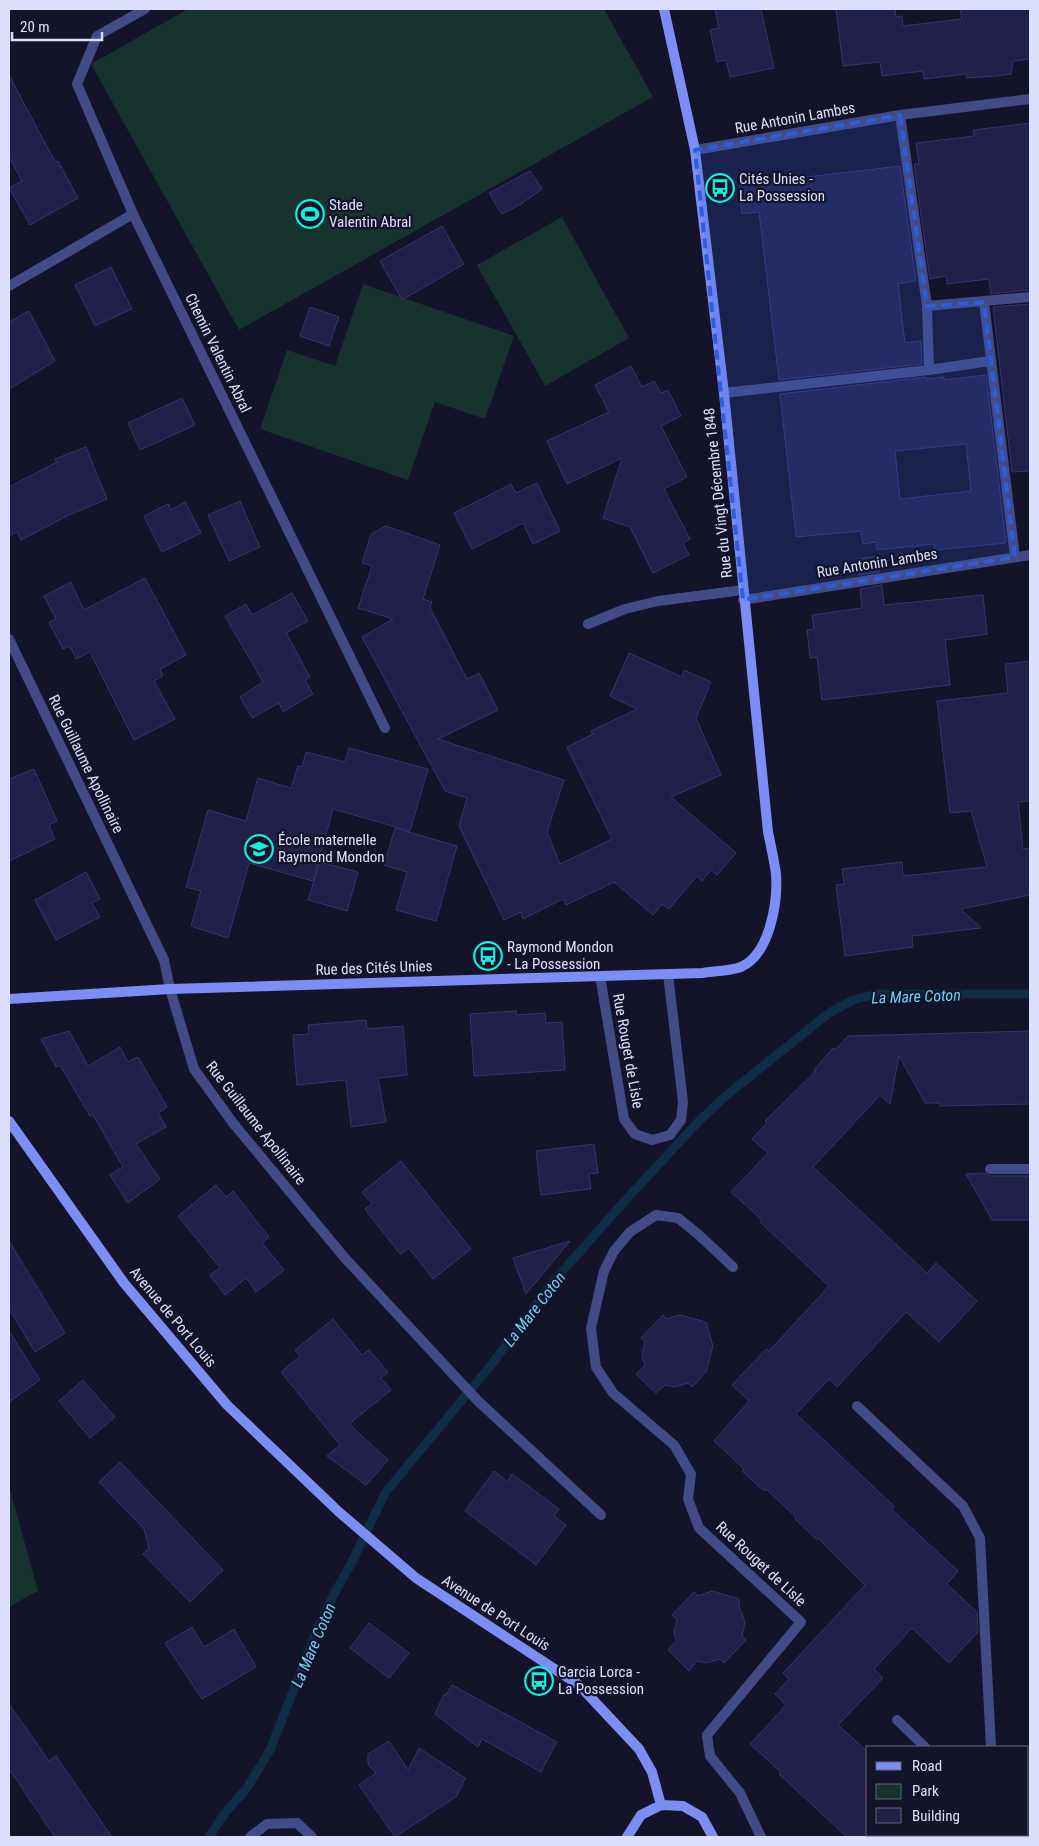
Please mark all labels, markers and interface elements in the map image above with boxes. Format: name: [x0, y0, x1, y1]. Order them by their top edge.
scale bar: [12, 10, 102, 42]
text: 20 m: [20, 18, 50, 36]
street label: Rue Antonin Lambes: [733, 99, 857, 137]
place label: Cités Unies - La Possession: [739, 170, 825, 205]
bus stop icon: Cités Unies - La Possession: [705, 173, 735, 203]
place label: Stade Valentin Abral: [329, 196, 412, 231]
sports icon: Stade Valentin Abral: [295, 199, 325, 229]
street label: Chemin Valentin Abral: [181, 290, 255, 416]
street label: Rue du Vingt Décembre 1848: [700, 407, 736, 579]
street label: Rue Antonin Lambes: [815, 545, 939, 581]
street label: Rue Guillaume Apollinaire: [45, 692, 127, 836]
place label: École maternelle Raymond Mondon: [278, 831, 385, 866]
school or university icon: École maternelle Raymond Mondon: [244, 834, 274, 864]
place label: Raymond Mondon - La Possession: [507, 938, 614, 973]
bus stop icon: Raymond Mondon - La Possession: [473, 941, 503, 971]
street label: Rue des Cités Unies: [315, 957, 433, 979]
water label: La Mare Coton: [871, 985, 961, 1008]
street label: Rue Rouget de Lisle: [609, 992, 647, 1110]
street label: Rue Guillaume Apollinaire: [202, 1058, 310, 1188]
street label: Avenue de Port Louis: [126, 1263, 220, 1371]
water label: La Mare Coton: [499, 1268, 569, 1350]
street label: Rue Rouget de Lisle: [712, 1518, 810, 1610]
street label: Avenue de Port Louis: [439, 1571, 554, 1655]
water label: La Mare Coton: [287, 1600, 340, 1690]
place label: Garcia Lorca - La Possession: [558, 1663, 644, 1698]
bus stop icon: Garcia Lorca - La Possession: [524, 1666, 554, 1696]
legend: [866, 1746, 1029, 1836]
text: Road: [912, 1757, 942, 1775]
text: Park: [912, 1782, 939, 1800]
text: Building: [912, 1807, 960, 1825]

